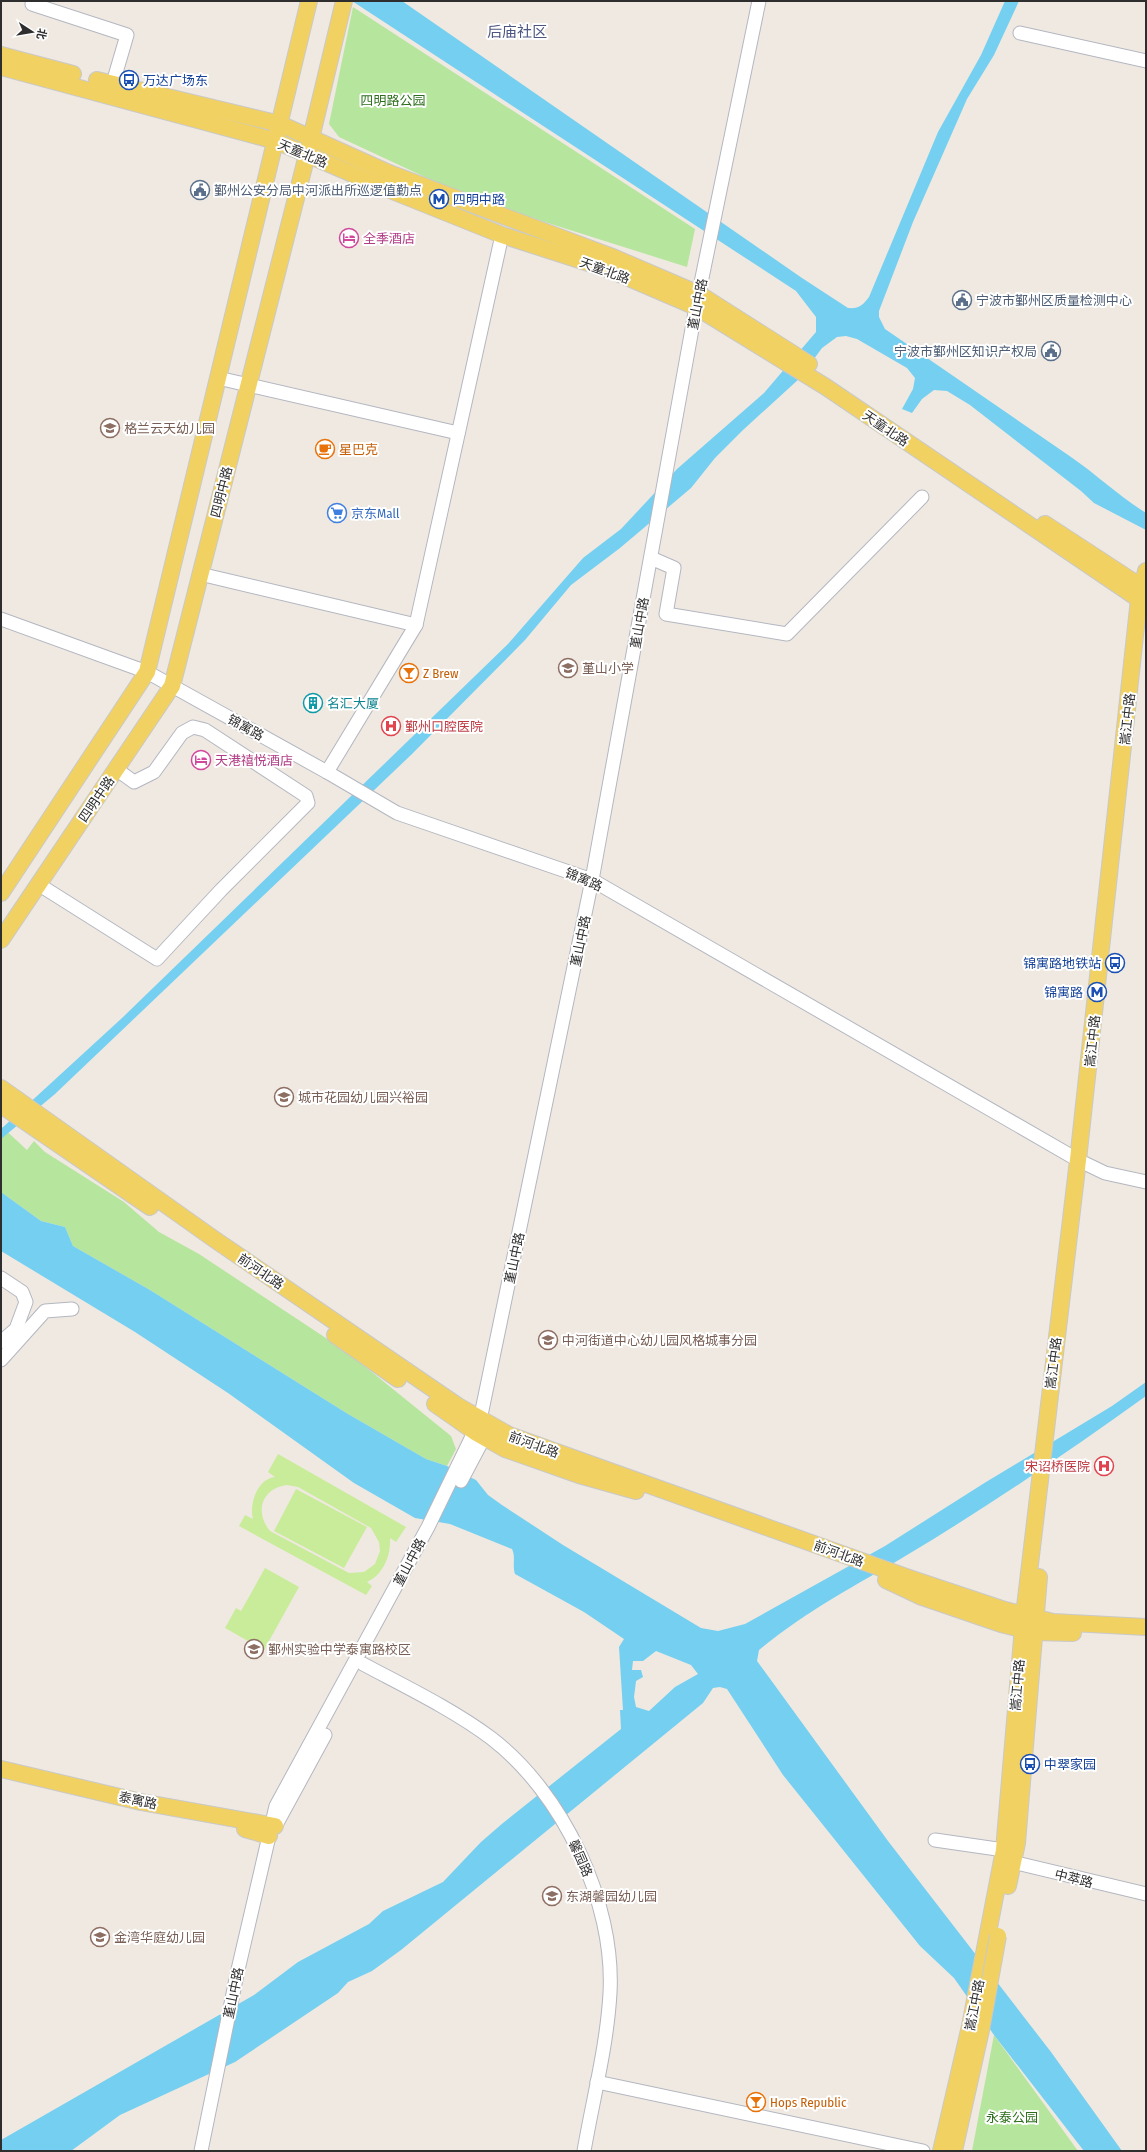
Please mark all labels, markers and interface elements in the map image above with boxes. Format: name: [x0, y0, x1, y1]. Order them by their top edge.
north arrow: [12, 12, 52, 52]
district label: 后庙社区: [487, 23, 547, 41]
text: 北: [34, 27, 49, 41]
bus stop icon: 万达广场东: [118, 69, 140, 91]
place label: 万达广场东: [143, 73, 208, 88]
park label: 四明路公园: [360, 93, 426, 108]
street label: 天童北路: [276, 136, 330, 171]
public building icon: 鄞州公安分局中河派出所巡逻值勤点: [189, 179, 211, 201]
place label: 鄞州公安分局中河派出所巡逻值勤点: [214, 183, 422, 198]
metro station icon: 四明中路: [428, 188, 450, 210]
place label: 四明中路: [453, 192, 505, 207]
hotel icon: 全季酒店: [338, 227, 360, 249]
place label: 全季酒店: [363, 231, 415, 246]
street label: 天童北路: [578, 255, 632, 286]
street label: 堇山中路: [685, 277, 710, 331]
public building icon: 宁波市鄞州区质量检测中心: [951, 289, 973, 311]
place label: 宁波市鄞州区质量检测中心: [976, 293, 1132, 308]
public building icon: 宁波市鄞州区知识产权局: [1040, 340, 1062, 362]
place label: 宁波市鄞州区知识产权局: [894, 344, 1037, 359]
street label: 天童北路: [860, 408, 911, 449]
school or university icon: 格兰云天幼儿园: [99, 417, 121, 439]
place label: 格兰云天幼儿园: [124, 421, 215, 436]
cafe icon: 星巴克: [314, 438, 336, 460]
place label: 星巴克: [339, 442, 378, 457]
street label: 四明中路: [208, 465, 235, 519]
supermarket icon: 京东Mall: [326, 502, 348, 524]
place label: 京东Mall: [351, 506, 400, 521]
street label: 堇山中路: [628, 596, 651, 650]
school or university icon: 堇山小学: [557, 657, 579, 679]
place label: 堇山小学: [582, 661, 634, 676]
bar icon: Z Brew: [398, 662, 420, 684]
place label: Z Brew: [423, 666, 459, 681]
building icon: 名汇大厦: [302, 692, 324, 714]
street label: 嵩江中路: [1117, 692, 1138, 746]
place label: 名汇大厦: [327, 696, 379, 711]
street label: 锦寓路: [225, 711, 266, 743]
hospital icon: 鄞州口腔医院: [380, 715, 402, 737]
place label: 鄞州口腔医院: [405, 719, 483, 734]
hotel icon: 天港禧悦酒店: [190, 749, 212, 771]
place label: 天港禧悦酒店: [215, 753, 293, 768]
street label: 四明中路: [76, 774, 117, 825]
street label: 锦寓路: [563, 865, 605, 894]
street label: 堇山中路: [568, 914, 593, 968]
bus stop icon: 锦寓路地铁站: [1104, 952, 1126, 974]
place label: 锦寓路地铁站: [1023, 956, 1101, 971]
metro station icon: 锦寓路: [1086, 981, 1108, 1003]
place label: 锦寓路: [1044, 985, 1083, 1000]
street label: 嵩江中路: [1082, 1014, 1103, 1068]
school or university icon: 城市花园幼儿园兴裕园: [273, 1086, 295, 1108]
place label: 城市花园幼儿园兴裕园: [298, 1090, 428, 1105]
street label: 堇山中路: [502, 1231, 527, 1285]
street label: 前河北路: [235, 1251, 286, 1292]
school or university icon: 中河街道中心幼儿园风格城事分园: [537, 1329, 559, 1351]
place label: 中河街道中心幼儿园风格城事分园: [562, 1333, 757, 1348]
street label: 嵩江中路: [1043, 1336, 1064, 1390]
street label: 前河北路: [507, 1429, 561, 1460]
hospital icon: 宋诏桥医院: [1093, 1455, 1115, 1477]
place label: 宋诏桥医院: [1025, 1459, 1090, 1474]
street label: 堇山中路: [391, 1536, 428, 1589]
street label: 前河北路: [812, 1538, 866, 1569]
school or university icon: 鄞州实验中学泰寓路校区: [243, 1638, 265, 1660]
place label: 鄞州实验中学泰寓路校区: [268, 1642, 411, 1657]
street label: 嵩江中路: [1008, 1658, 1027, 1712]
bus stop icon: 中翠家园: [1019, 1753, 1041, 1775]
place label: 中翠家园: [1044, 1757, 1096, 1772]
street label: 泰寓路: [117, 1789, 159, 1812]
street label: 馨园路: [566, 1837, 595, 1879]
street label: 中萃路: [1053, 1866, 1095, 1890]
school or university icon: 东湖馨园幼儿园: [541, 1885, 563, 1907]
place label: 东湖馨园幼儿园: [566, 1889, 657, 1904]
school or university icon: 金湾华庭幼儿园: [89, 1926, 111, 1948]
place label: 金湾华庭幼儿园: [114, 1930, 205, 1945]
street label: 堇山中路: [221, 1966, 246, 2020]
street label: 嵩江中路: [962, 1978, 987, 2032]
bar icon: Hops Republic: [745, 2091, 767, 2113]
place label: Hops Republic: [770, 2095, 847, 2110]
park label: 永泰公园: [986, 2110, 1038, 2125]

